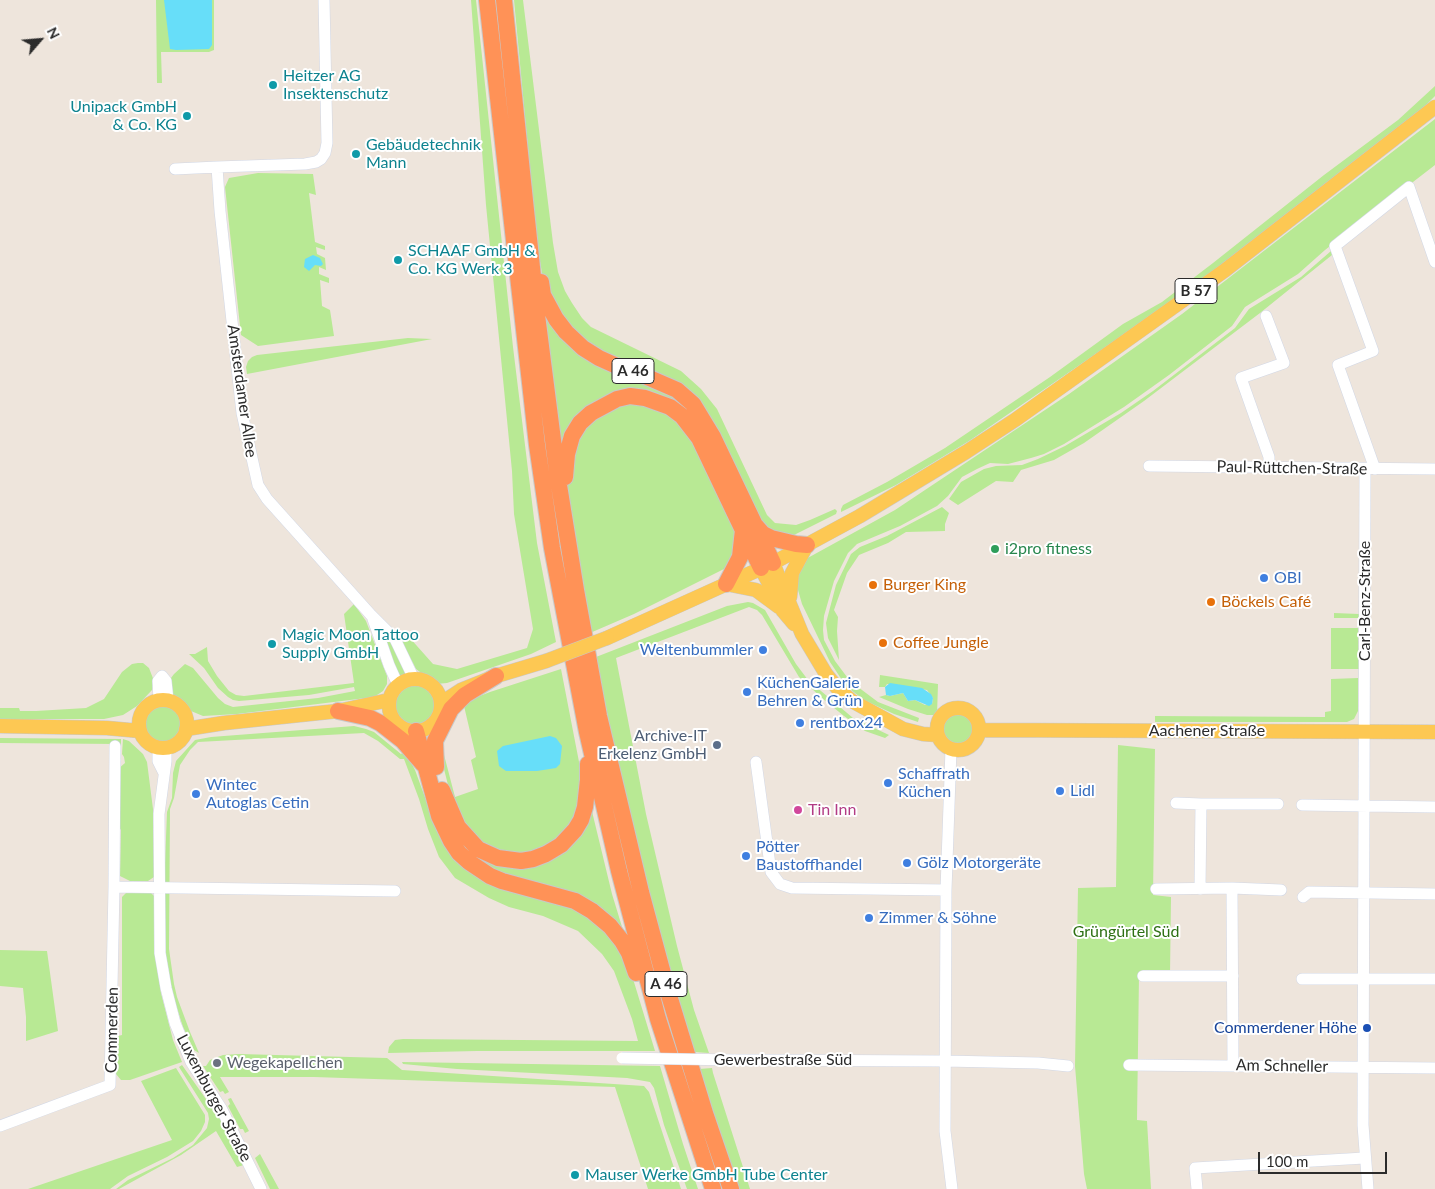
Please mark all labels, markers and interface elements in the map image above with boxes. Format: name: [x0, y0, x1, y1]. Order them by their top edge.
north arrow: [15, 15, 65, 65]
text: N: [44, 24, 64, 42]
place label: Heitzer AG Insektenschutz: [283, 66, 388, 104]
marker: Heitzer AG Insektenschutz: [267, 79, 279, 91]
place label: Unipack GmbH & Co. KG: [70, 97, 177, 135]
marker: Unipack GmbH & Co. KG: [181, 110, 193, 122]
place label: Gebäudetechnik Mann: [366, 135, 481, 173]
marker: Gebäudetechnik Mann: [350, 148, 362, 160]
place label: SCHAAF GmbH & Co. KG Werk 3: [408, 241, 536, 279]
marker: SCHAAF GmbH & Co. KG Werk 3: [392, 254, 404, 266]
road number: B 57: [1175, 278, 1217, 304]
street label: Amsterdamer Allee: [223, 323, 261, 459]
road number: A 46: [612, 358, 654, 384]
street label: Paul-Rüttchen-Straße: [1216, 457, 1368, 479]
place label: i2pro fitness: [1005, 539, 1092, 559]
street label: Carl-Benz-Straße: [1355, 541, 1375, 661]
marker: i2pro fitness: [989, 543, 1001, 555]
place label: OBI: [1274, 568, 1302, 588]
marker: OBI: [1258, 572, 1270, 584]
place label: Burger King: [883, 575, 966, 595]
marker: Burger King: [867, 579, 879, 591]
place label: Böckels Café: [1221, 592, 1311, 612]
marker: Böckels Café: [1205, 596, 1217, 608]
place label: Magic Moon Tattoo Supply GmbH: [282, 625, 419, 663]
place label: Coffee Jungle: [893, 633, 989, 653]
marker: Coffee Jungle: [877, 637, 889, 649]
marker: Magic Moon Tattoo Supply GmbH: [266, 638, 278, 650]
place label: Weltenbummler: [640, 640, 753, 660]
marker: Weltenbummler: [757, 644, 769, 656]
place label: KüchenGalerie Behren & Grün: [757, 673, 862, 711]
marker: KüchenGalerie Behren & Grün: [741, 686, 753, 698]
place label: rentbox24: [810, 713, 883, 733]
marker: rentbox24: [794, 717, 806, 729]
street label: Aachener Straße: [1149, 721, 1265, 741]
place label: Archive-IT Erkelenz GmbH: [598, 726, 707, 764]
marker: Archive-IT Erkelenz GmbH: [711, 739, 723, 751]
place label: Schaffrath Küchen: [898, 764, 970, 802]
place label: Wintec Autoglas Cetin: [206, 775, 309, 813]
marker: Schaffrath Küchen: [882, 777, 894, 789]
place label: Lidl: [1070, 781, 1095, 801]
marker: Lidl: [1054, 785, 1066, 797]
marker: Wintec Autoglas Cetin: [190, 788, 202, 800]
place label: Tin Inn: [808, 800, 856, 820]
marker: Tin Inn: [792, 804, 804, 816]
place label: Pötter Baustoffhandel: [756, 837, 862, 875]
marker: Pötter Baustoffhandel: [740, 850, 752, 862]
place label: Gölz Motorgeräte: [917, 853, 1041, 873]
marker: Gölz Motorgeräte: [901, 857, 913, 869]
place label: Zimmer & Söhne: [879, 908, 997, 928]
marker: Zimmer & Söhne: [863, 912, 875, 924]
park label: Grüngürtel Süd: [1073, 922, 1179, 942]
road number: A 46: [645, 972, 687, 996]
street label: Commerden: [102, 987, 122, 1073]
place label: Commerdener Höhe: [1214, 1018, 1357, 1038]
marker: Commerdener Höhe: [1361, 1022, 1373, 1034]
street label: Luxemburger Straße: [172, 1031, 256, 1165]
street label: Gewerbestraße Süd: [714, 1050, 852, 1070]
place label: Wegekapellchen: [227, 1053, 343, 1073]
street label: Am Schneller: [1236, 1056, 1328, 1076]
marker: Wegekapellchen: [211, 1057, 223, 1069]
scale bar: [1260, 1142, 1389, 1174]
text: 100 m: [1266, 1152, 1308, 1170]
place label: Mauser Werke GmbH Tube Center: [585, 1165, 828, 1185]
marker: Mauser Werke GmbH Tube Center: [569, 1169, 581, 1181]

